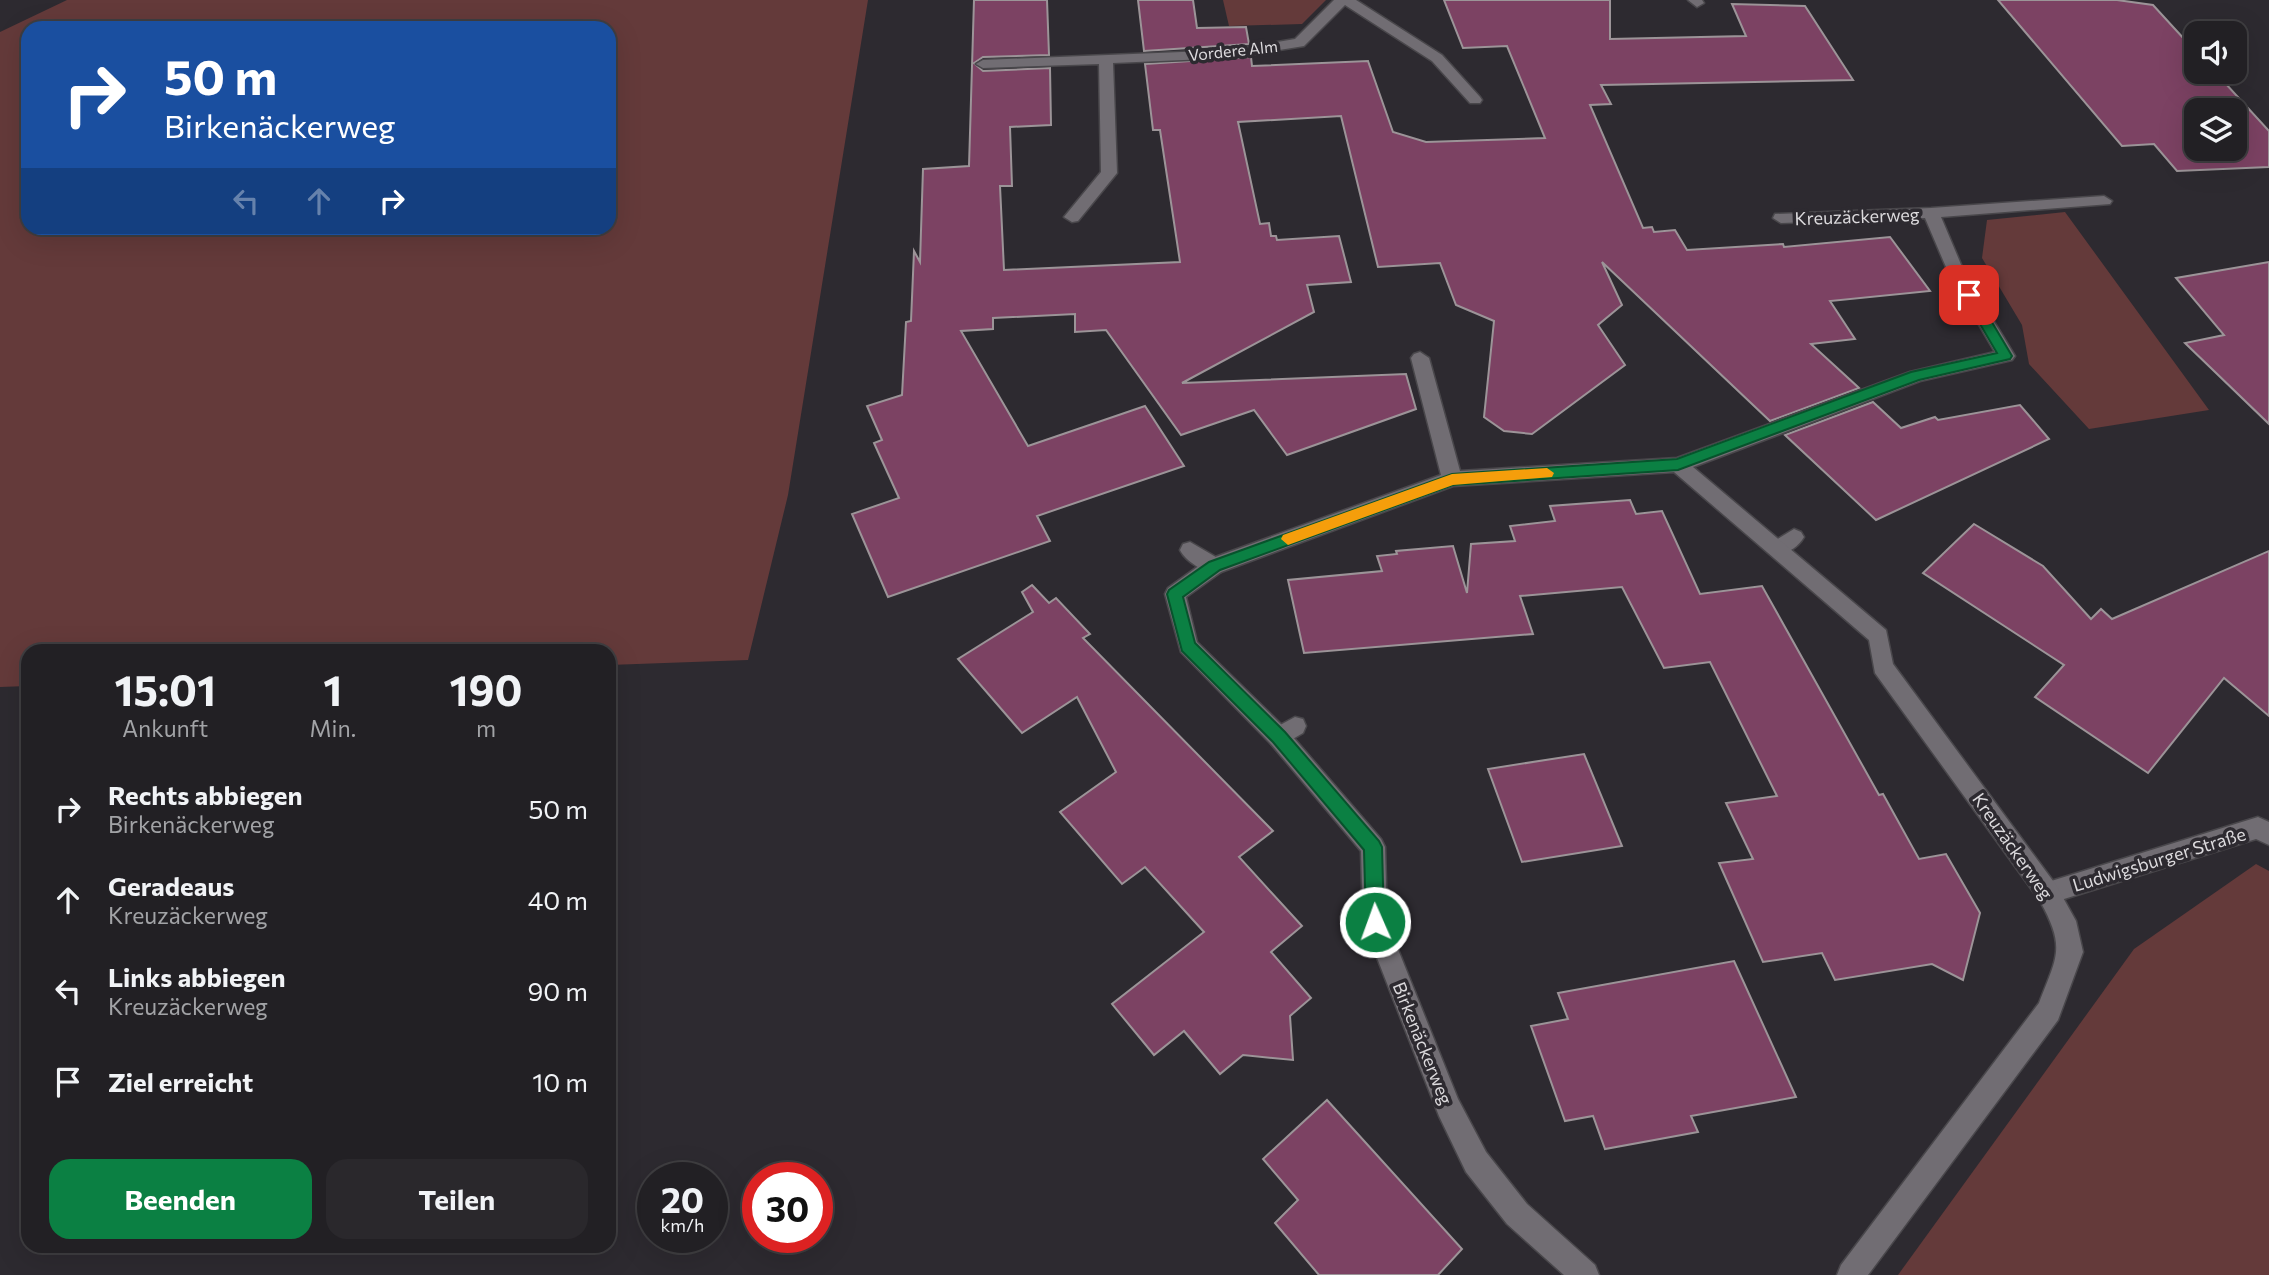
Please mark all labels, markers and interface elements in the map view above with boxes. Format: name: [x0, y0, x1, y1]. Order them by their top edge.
map controls: [2184, 21, 2247, 161]
button: sound: [2184, 21, 2247, 84]
street label: Vordere Alm: [1187, 36, 1279, 64]
text: 50 m: [164, 45, 277, 105]
icon: right: [49, 49, 140, 140]
button: layers: [2184, 98, 2247, 161]
text: Birkenäckerweg: [164, 105, 395, 145]
icon: left: [227, 182, 265, 220]
icon: ahead: [300, 182, 338, 220]
icon: right: [373, 182, 411, 220]
street label: Kreuzäckerweg: [1794, 203, 1920, 229]
pin: [1939, 265, 1999, 325]
icon: arrive: [1950, 276, 1988, 314]
text: 15:01: [115, 663, 216, 715]
text: 1: [323, 663, 342, 715]
text: 190: [450, 663, 522, 715]
text: Ankunft: [122, 714, 208, 742]
text: Min.: [310, 714, 356, 742]
text: m: [476, 714, 496, 742]
text: Rechts abbiegen: [108, 779, 303, 810]
street label: Kreuzäckerweg: [1968, 788, 2058, 904]
icon: right: [49, 790, 87, 828]
text: 50 m: [528, 793, 588, 824]
text: Birkenäckerweg: [108, 810, 274, 838]
street label: Ludwigsburger Straße: [2070, 822, 2248, 896]
text: Geradeaus: [108, 870, 234, 901]
icon: ahead: [49, 881, 87, 919]
text: 40 m: [528, 884, 588, 915]
position arrow: [1338, 885, 1412, 959]
text: Kreuzäckerweg: [108, 901, 268, 929]
text: Links abbiegen: [108, 961, 286, 992]
icon: left: [49, 972, 87, 1010]
text: 90 m: [528, 975, 588, 1006]
street label: Birkenäckerweg: [1388, 979, 1458, 1108]
text: Kreuzäckerweg: [108, 992, 268, 1020]
icon: arrive: [49, 1063, 87, 1101]
text: Ziel erreicht: [108, 1066, 253, 1097]
text: 10 m: [532, 1066, 588, 1097]
button: Beenden: [49, 1159, 312, 1239]
button: Teilen: [326, 1159, 588, 1239]
speed limit sign: 30: [742, 1162, 833, 1253]
text: 20: [661, 1177, 704, 1220]
text: km/h: [661, 1214, 704, 1236]

